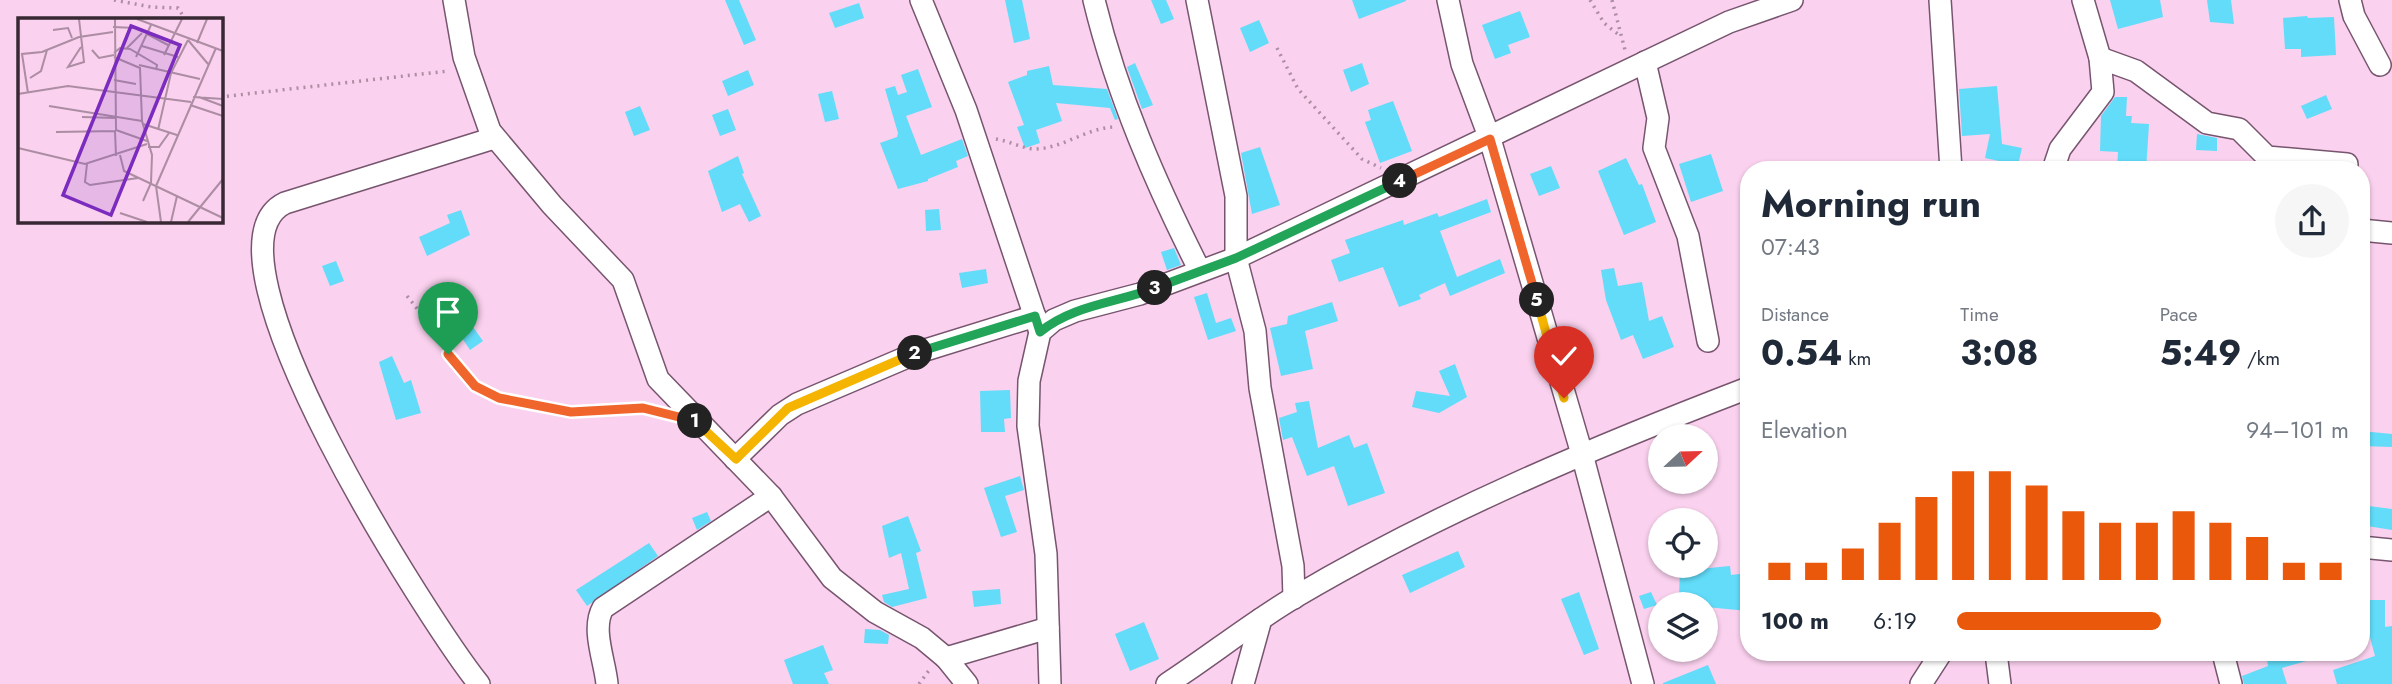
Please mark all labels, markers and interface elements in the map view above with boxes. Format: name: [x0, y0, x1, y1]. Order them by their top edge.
inset map: [18, 18, 222, 222]
pin: 4: [1382, 164, 1418, 198]
text: 4: [1393, 167, 1406, 194]
text: Morning run: [1761, 176, 1981, 231]
button: share: [2275, 184, 2349, 258]
text: 07:43: [1761, 230, 1820, 264]
pin: 3: [1138, 270, 1172, 306]
text: 3: [1149, 274, 1160, 301]
pin: [418, 282, 478, 354]
pin: 5: [1520, 282, 1554, 318]
text: 5: [1530, 286, 1543, 313]
icon: arrive: [429, 293, 467, 331]
text: Distance: [1761, 301, 1829, 328]
text: Time: [1960, 301, 1999, 328]
text: Pace: [2160, 301, 2198, 328]
pin: [1534, 326, 1594, 398]
text: 0.54: [1761, 328, 1842, 378]
text: 3:08: [1960, 328, 2038, 378]
text: 5:49: [2160, 328, 2241, 378]
pin: 2: [898, 336, 932, 370]
icon: check: [1545, 337, 1583, 375]
text: 2: [908, 339, 921, 366]
text: km: [1842, 345, 1871, 372]
text: /km: [2241, 345, 2280, 372]
pin: 1: [678, 404, 712, 438]
text: 1: [690, 407, 699, 434]
text: Elevation: [1761, 413, 1848, 447]
text: 94–101 m: [2246, 413, 2349, 447]
north arrow: [1648, 424, 1718, 494]
map controls: [1648, 424, 1718, 662]
button: locate: [1648, 508, 1718, 578]
button: layers: [1648, 592, 1718, 662]
text: 100 m: [1761, 604, 1829, 638]
text: 6:19: [1873, 604, 1917, 638]

